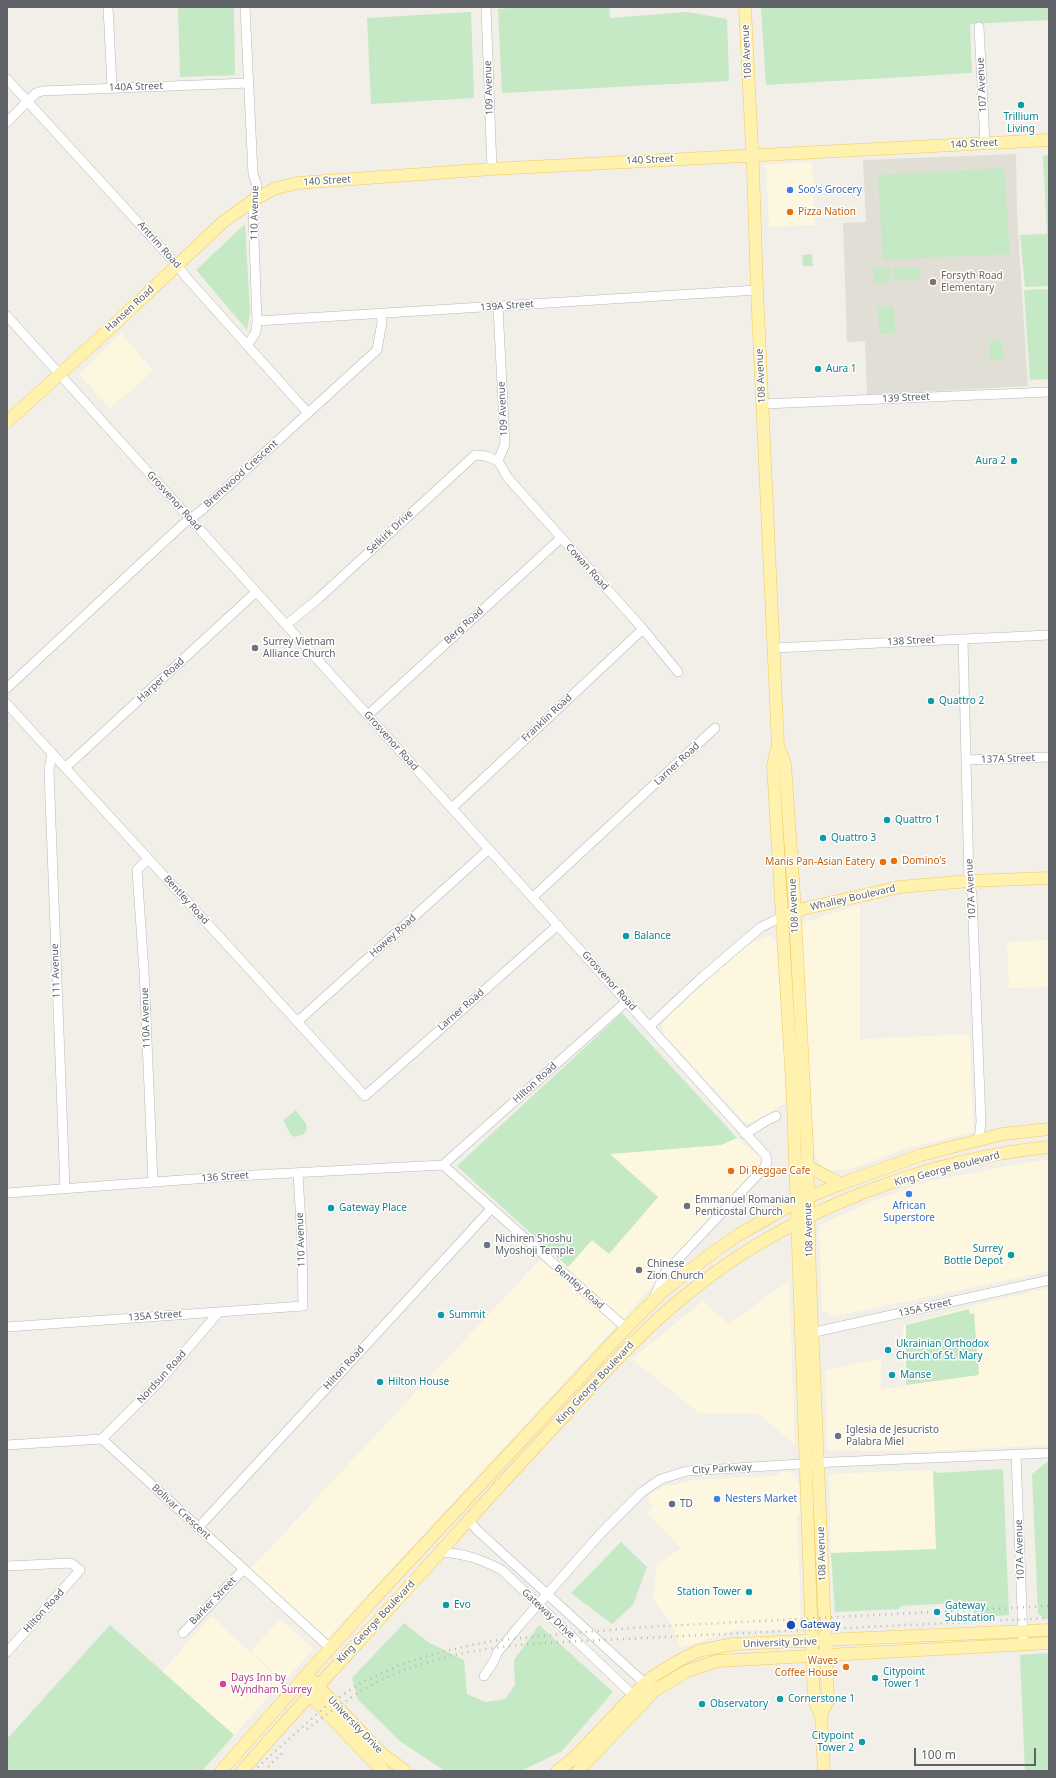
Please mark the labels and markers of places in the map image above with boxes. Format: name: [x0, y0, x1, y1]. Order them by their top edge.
marker: Trillium Living: [1016, 100, 1026, 110]
place label: Trillium Living: [1003, 111, 1039, 134]
place label: Soo's Grocery: [798, 184, 862, 196]
marker: Soo's Grocery: [785, 185, 795, 195]
place label: Pizza Nation: [798, 206, 856, 218]
marker: Pizza Nation: [785, 207, 795, 217]
place label: Forsyth Road Elementary: [941, 270, 1003, 294]
marker: Forsyth Road Elementary: [928, 277, 938, 287]
place label: Aura 1: [826, 363, 856, 375]
marker: Aura 1: [813, 364, 823, 374]
place label: Aura 2: [976, 455, 1006, 467]
marker: Aura 2: [1009, 456, 1019, 466]
place label: Surrey Vietnam Alliance Church: [263, 636, 336, 660]
marker: Surrey Vietnam Alliance Church: [250, 643, 260, 653]
place label: Quattro 2: [939, 695, 984, 707]
marker: Quattro 2: [926, 696, 936, 706]
place label: Quattro 1: [895, 814, 940, 826]
marker: Quattro 1: [882, 815, 892, 825]
place label: Quattro 3: [831, 832, 876, 844]
marker: Quattro 3: [818, 833, 828, 843]
place label: Domino's: [902, 855, 946, 867]
place label: Manis Pan-Asian Eatery: [765, 856, 875, 868]
marker: Domino's: [889, 856, 899, 866]
marker: Manis Pan-Asian Eatery: [878, 857, 888, 867]
place label: Balance: [634, 930, 671, 942]
marker: Balance: [621, 931, 631, 941]
place label: Di Reggae Cafe: [739, 1165, 810, 1177]
marker: Di Reggae Cafe: [726, 1166, 736, 1176]
marker: African Superstore: [904, 1189, 914, 1199]
place label: Emmanuel Romanian Penticostal Church: [695, 1194, 796, 1218]
place label: African Superstore: [883, 1200, 935, 1224]
marker: Emmanuel Romanian Penticostal Church: [682, 1201, 692, 1211]
place label: Gateway Place: [339, 1202, 407, 1214]
marker: Gateway Place: [326, 1203, 336, 1213]
place label: Nichiren Shoshu Myoshoji Temple: [495, 1233, 574, 1256]
marker: Nichiren Shoshu Myoshoji Temple: [482, 1240, 492, 1250]
place label: Surrey Bottle Depot: [944, 1243, 1003, 1266]
marker: Surrey Bottle Depot: [1006, 1250, 1016, 1260]
place label: Chinese Zion Church: [647, 1258, 704, 1282]
marker: Chinese Zion Church: [634, 1265, 644, 1275]
place label: Summit: [449, 1309, 486, 1321]
marker: Summit: [436, 1310, 446, 1320]
place label: Ukrainian Orthodox Church of St. Mary: [896, 1338, 989, 1362]
marker: Ukrainian Orthodox Church of St. Mary: [883, 1345, 893, 1355]
place label: Manse: [900, 1369, 931, 1381]
marker: Manse: [887, 1370, 897, 1380]
place label: Hilton House: [388, 1376, 449, 1388]
marker: Hilton House: [375, 1377, 385, 1387]
place label: Iglesia de Jesucristo Palabra Miel: [846, 1424, 939, 1448]
marker: Iglesia de Jesucristo Palabra Miel: [833, 1431, 843, 1441]
place label: Nesters Market: [725, 1493, 797, 1505]
marker: Nesters Market: [712, 1494, 722, 1504]
place label: TD: [680, 1498, 693, 1510]
marker: TD: [667, 1499, 677, 1509]
place label: Station Tower: [677, 1586, 741, 1598]
marker: Station Tower: [744, 1587, 754, 1597]
place label: Evo: [454, 1599, 471, 1611]
marker: Evo: [441, 1600, 451, 1610]
place label: Gateway Substation: [945, 1600, 995, 1624]
marker: Gateway Substation: [932, 1607, 942, 1617]
marker: Gateway: [785, 1619, 797, 1631]
place label: Gateway: [800, 1619, 841, 1631]
place label: Waves Coffee House: [775, 1655, 838, 1678]
marker: Waves Coffee House: [841, 1662, 851, 1672]
place label: Citypoint Tower 1: [883, 1666, 925, 1690]
place label: Days Inn by Wyndham Surrey: [231, 1672, 312, 1696]
marker: Citypoint Tower 1: [870, 1673, 880, 1683]
marker: Days Inn by Wyndham Surrey: [218, 1679, 228, 1689]
place label: Cornerstone 1: [788, 1693, 855, 1705]
marker: Cornerstone 1: [775, 1694, 785, 1704]
place label: Observatory: [710, 1698, 768, 1710]
marker: Observatory: [697, 1699, 707, 1709]
place label: Citypoint Tower 2: [812, 1730, 854, 1754]
marker: Citypoint Tower 2: [857, 1737, 867, 1747]

